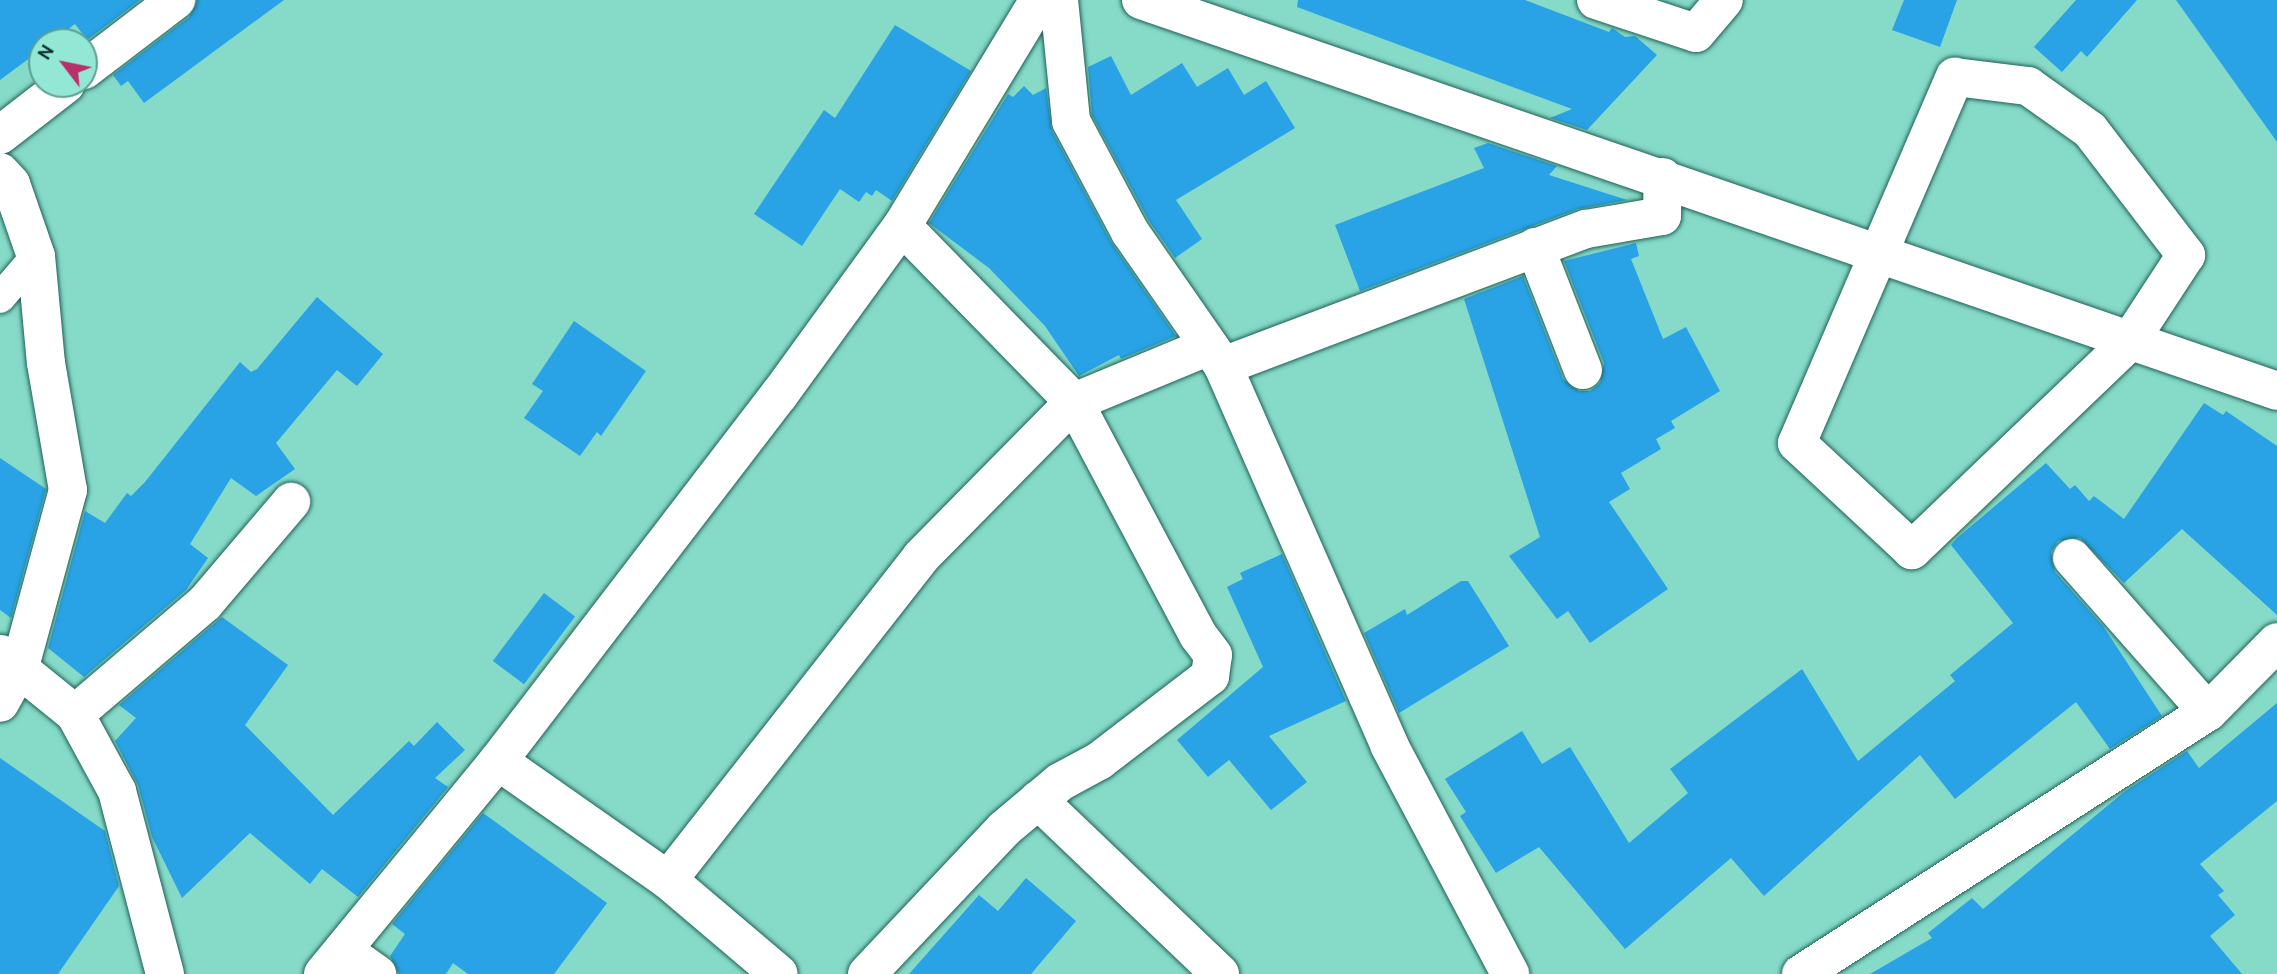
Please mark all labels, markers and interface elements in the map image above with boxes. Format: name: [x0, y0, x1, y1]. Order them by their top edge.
north arrow: [28, 28, 98, 98]
text: N: [33, 41, 61, 65]

